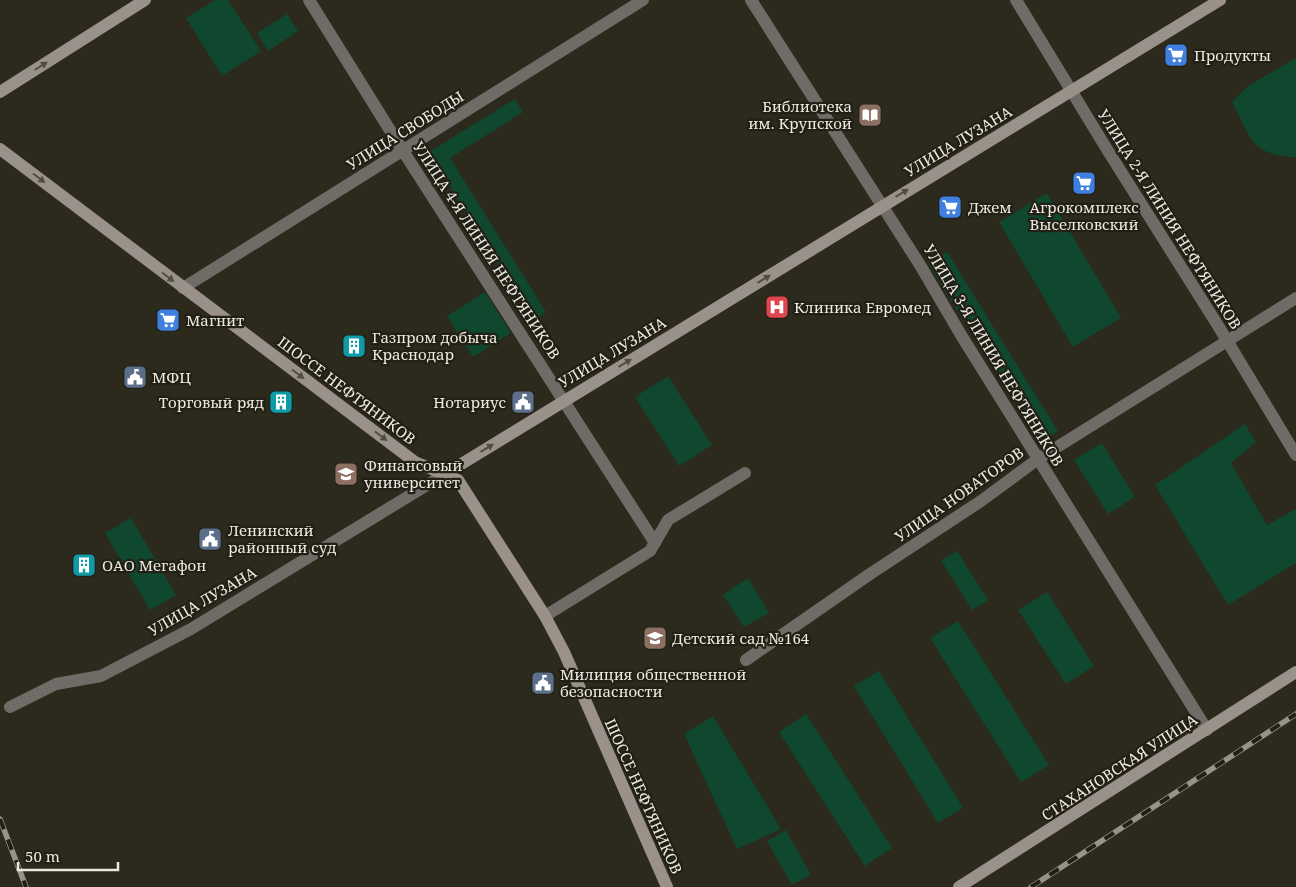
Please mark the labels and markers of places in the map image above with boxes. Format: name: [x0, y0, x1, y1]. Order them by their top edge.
supermarket icon: Продукты: [1163, 42, 1189, 68]
place label: Продукты: [1194, 45, 1271, 65]
place label: Библиотека им. Крупской: [748, 96, 852, 133]
library icon: Библиотека им. Крупской: [857, 102, 883, 128]
supermarket icon: Агрокомплекс Выселковский: [1071, 170, 1097, 196]
supermarket icon: Джем: [937, 194, 963, 220]
place label: Джем: [968, 197, 1012, 217]
place label: Агрокомплекс Выселковский: [1029, 197, 1139, 234]
hospital icon: Клиника Евромед: [764, 294, 790, 320]
place label: Клиника Евромед: [794, 297, 931, 317]
supermarket icon: Магнит: [155, 307, 181, 333]
place label: Магнит: [186, 310, 244, 330]
place label: Газпром добыча Краснодар: [372, 327, 498, 364]
building icon: Газпром добыча Краснодар: [341, 333, 367, 359]
public building icon: МФЦ: [122, 364, 148, 390]
place label: МФЦ: [152, 367, 191, 387]
building icon: Торговый ряд: [268, 389, 294, 415]
public building icon: Нотариус: [510, 389, 536, 415]
place label: Торговый ряд: [159, 392, 264, 412]
place label: Нотариус: [433, 392, 506, 412]
place label: Финансовый университет: [364, 455, 462, 492]
school or university icon: Финансовый университет: [333, 461, 359, 487]
place label: Ленинский районный суд: [228, 520, 337, 557]
public building icon: Ленинский районный суд: [197, 526, 223, 552]
building icon: ОАО Мегафон: [71, 552, 97, 578]
place label: ОАО Мегафон: [102, 555, 206, 575]
school or university icon: Детский сад №164: [642, 625, 668, 651]
place label: Детский сад №164: [672, 628, 810, 648]
place label: Милиция общественной безопасности: [560, 664, 746, 701]
public building icon: Милиция общественной безопасности: [530, 670, 556, 696]

